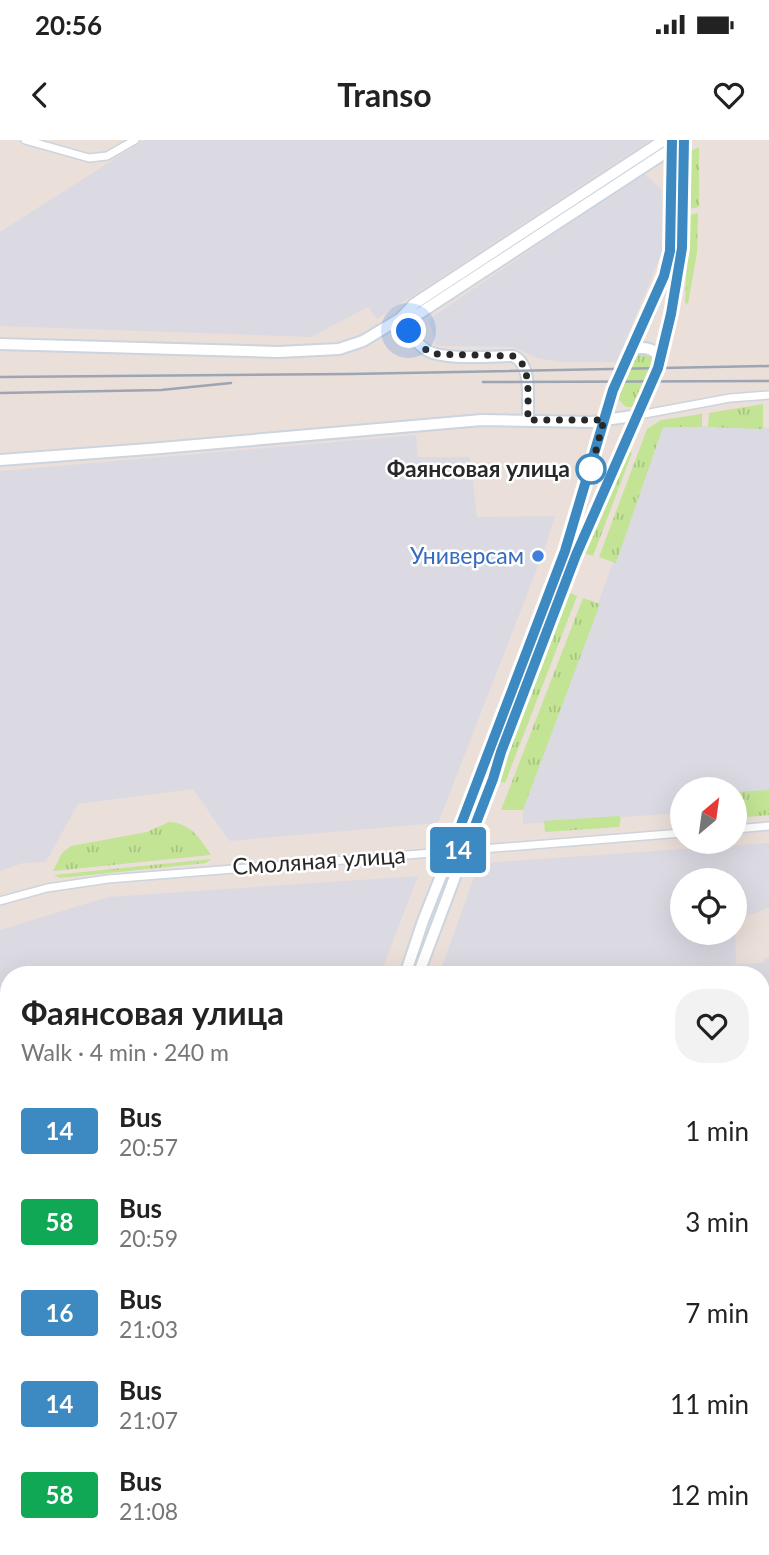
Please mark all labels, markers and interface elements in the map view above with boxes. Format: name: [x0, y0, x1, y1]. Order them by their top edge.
text: 20:56: [35, 9, 102, 41]
text: Transo: [337, 75, 432, 114]
icon: back: [21, 76, 59, 114]
icon: heart: [710, 76, 748, 114]
your location: [391, 313, 426, 348]
place label: Фаянсовая улица: [387, 454, 570, 482]
marker: Фаянсовая улица: [576, 454, 606, 484]
place label: Универсам: [410, 541, 524, 569]
marker: Универсам: [530, 548, 546, 564]
north arrow: [670, 777, 747, 854]
map controls: [670, 777, 747, 945]
line badge: 14: [426, 827, 490, 873]
text: 14: [444, 835, 472, 864]
street label: Смоляная улица: [231, 840, 406, 880]
button: locate: [670, 868, 747, 945]
button: heart: [675, 989, 749, 1063]
text: Фаянсовая улица: [21, 992, 284, 1032]
text: Walk · 4 min · 240 m: [21, 1038, 229, 1066]
text: Bus: [119, 1101, 162, 1133]
text: 1 min: [685, 1115, 749, 1147]
text: 14: [46, 1116, 73, 1145]
text: 20:57: [119, 1133, 178, 1161]
text: Bus: [119, 1192, 162, 1224]
text: 3 min: [685, 1206, 749, 1238]
text: 58: [46, 1207, 73, 1236]
text: 20:59: [119, 1224, 178, 1252]
text: Bus: [119, 1283, 162, 1315]
text: 7 min: [685, 1297, 749, 1329]
text: 16: [46, 1298, 73, 1327]
text: 21:03: [119, 1315, 178, 1343]
text: Bus: [119, 1374, 162, 1406]
text: 11 min: [670, 1388, 749, 1420]
text: 14: [46, 1389, 73, 1418]
text: 21:07: [119, 1406, 178, 1434]
text: Bus: [119, 1465, 162, 1497]
text: 12 min: [670, 1479, 749, 1511]
text: 58: [46, 1480, 73, 1509]
text: 21:08: [119, 1497, 178, 1525]

